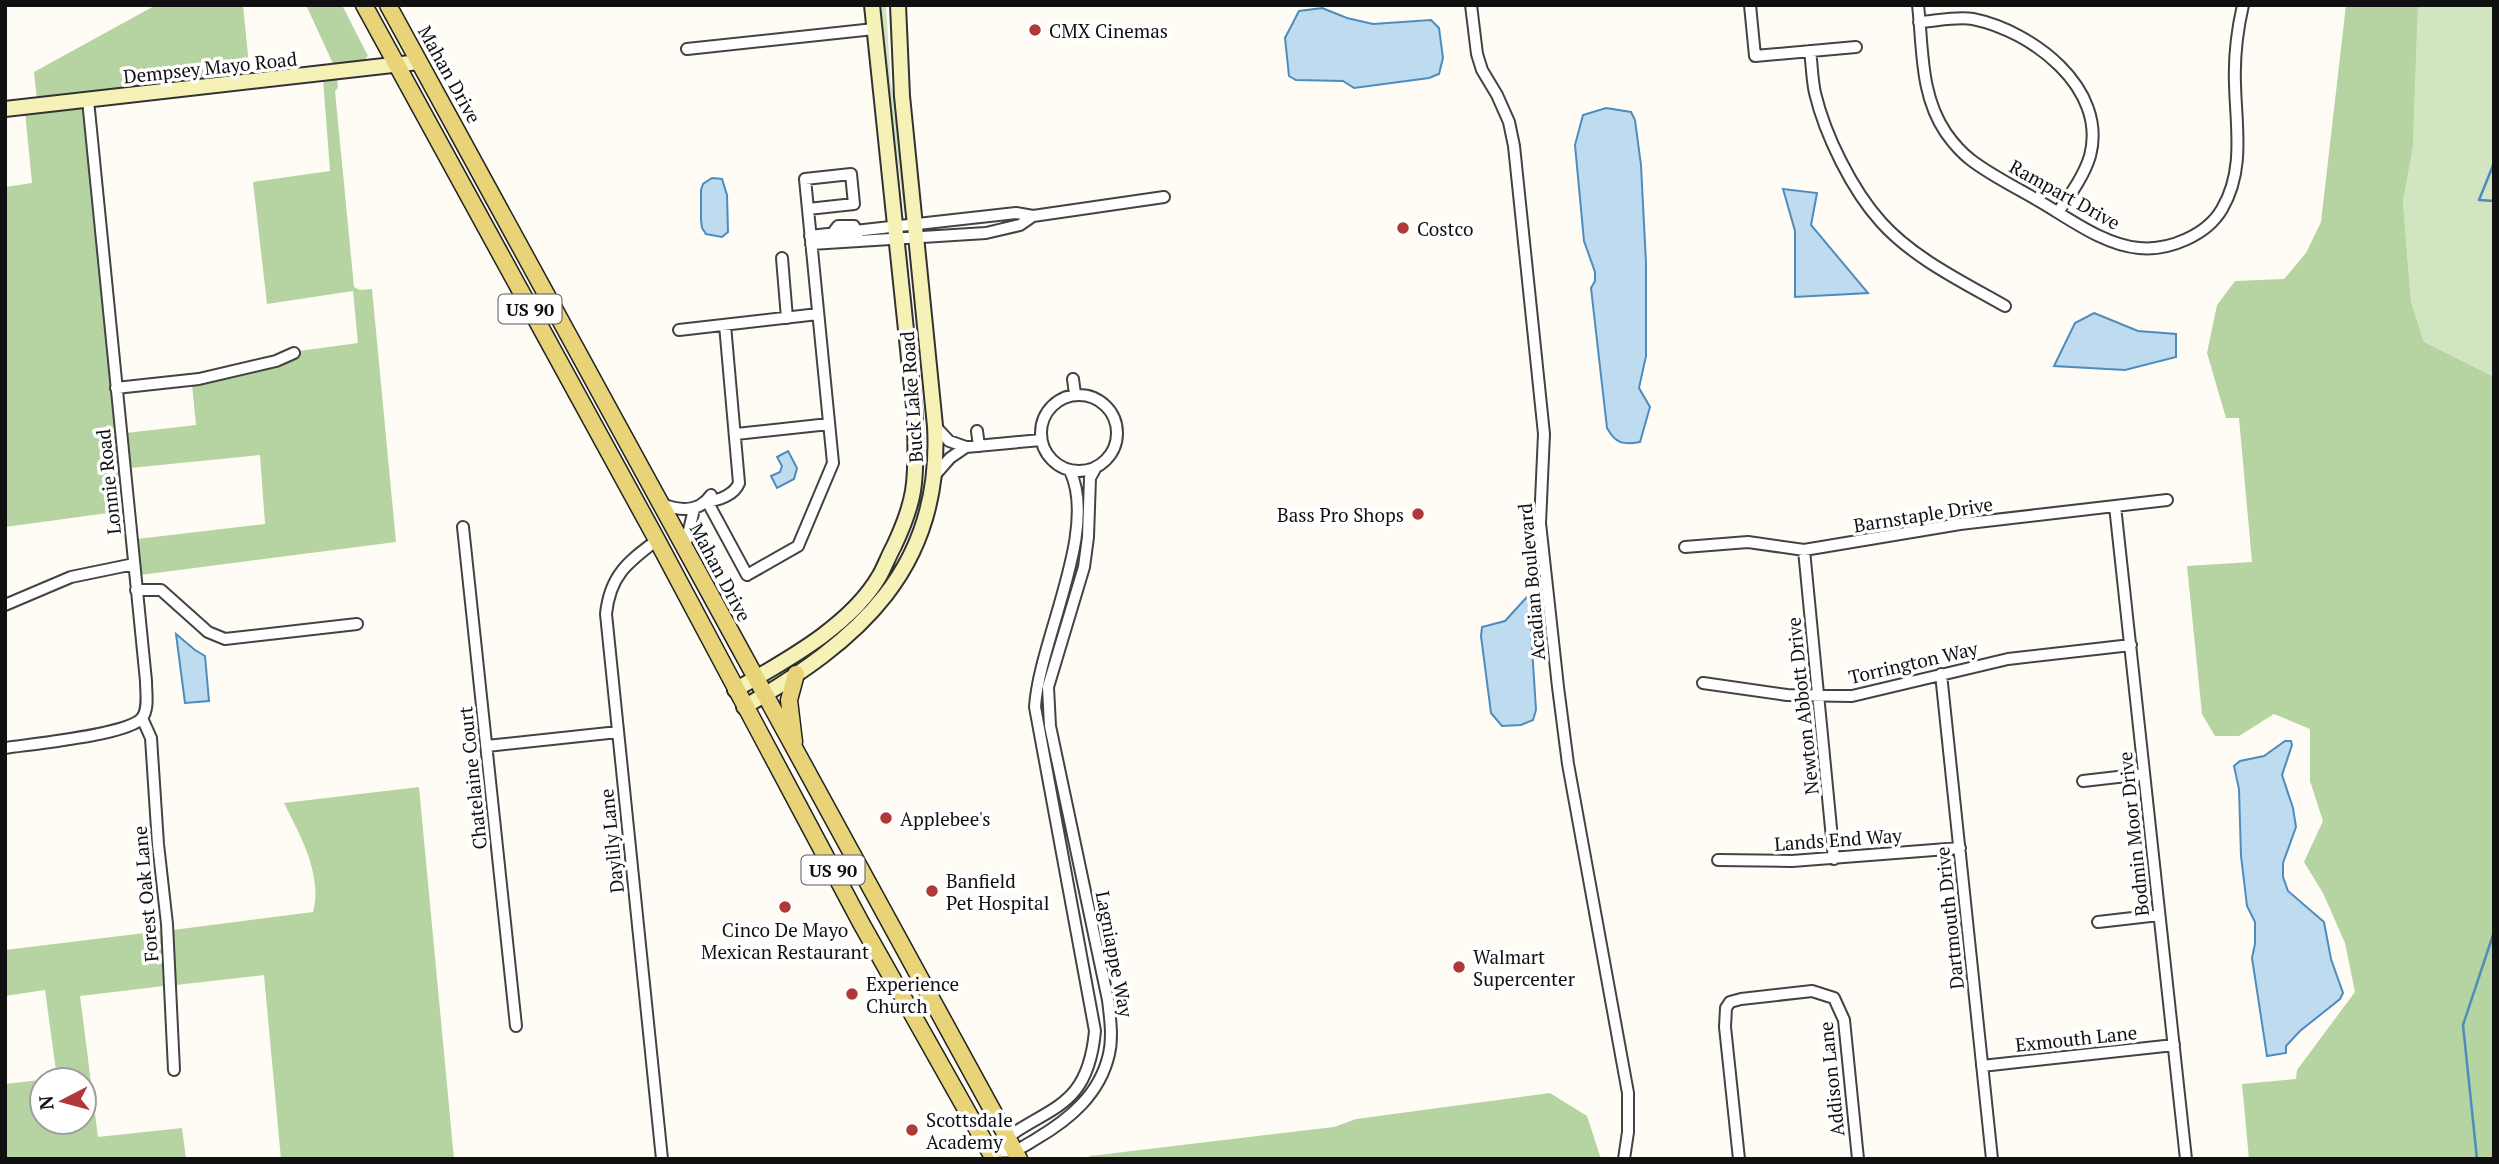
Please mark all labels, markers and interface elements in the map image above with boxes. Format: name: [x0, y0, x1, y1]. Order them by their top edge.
place label: CMX Cinemas: [1049, 18, 1168, 43]
street label: Mahan Drive: [413, 21, 487, 127]
marker: CMX Cinemas: [1027, 22, 1043, 38]
street label: Dempsey Mayo Road: [122, 45, 299, 89]
street label: Rampart Drive: [2005, 153, 2125, 235]
place label: Costco: [1417, 216, 1474, 241]
marker: Costco: [1395, 220, 1411, 236]
road number: US 90: [498, 295, 562, 324]
street label: Buck Lake Road: [894, 330, 928, 464]
street label: Lonnie Road: [90, 428, 126, 536]
street label: Barnstaple Drive: [1852, 491, 1994, 537]
place label: Bass Pro Shops: [1277, 502, 1404, 527]
street label: Acadian Boulevard: [1512, 502, 1550, 662]
marker: Bass Pro Shops: [1410, 506, 1426, 522]
street label: Mahan Drive: [685, 518, 757, 626]
street label: Newton Abbott Drive: [1780, 616, 1824, 796]
street label: Torrington Way: [1846, 635, 1980, 689]
street label: Chatelaine Court: [452, 705, 492, 851]
street label: Bodmin Moor Drive: [2112, 750, 2154, 918]
street label: Daylily Lane: [593, 788, 629, 894]
place label: Applebee's: [900, 806, 990, 831]
marker: Applebee's: [878, 810, 894, 826]
street label: Lands End Way: [1773, 822, 1903, 856]
street label: Forest Oak Lane: [127, 825, 163, 963]
street label: Dartmouth Drive: [1929, 845, 1969, 991]
road number: US 90: [802, 856, 864, 884]
place label: Banfield Pet Hospital: [946, 868, 1049, 915]
marker: Banfield Pet Hospital: [924, 883, 940, 899]
street label: Lagniappe Way: [1091, 889, 1140, 1020]
marker: Cinco De Mayo Mexican Restaurant: [777, 899, 793, 915]
place label: Cinco De Mayo Mexican Restaurant: [701, 917, 869, 964]
place label: Walmart Supercenter: [1473, 944, 1576, 991]
marker: Walmart Supercenter: [1451, 959, 1467, 975]
place label: Experience Church: [866, 971, 959, 1018]
marker: Experience Church: [844, 986, 860, 1002]
street label: Exmouth Lane: [2014, 1019, 2138, 1057]
street label: Addison Lane: [1813, 1020, 1849, 1138]
north arrow: [28, 1066, 98, 1136]
text: N: [32, 1094, 59, 1111]
place label: Scottsdale Academy: [926, 1107, 1013, 1154]
marker: Scottsdale Academy: [904, 1122, 920, 1138]

